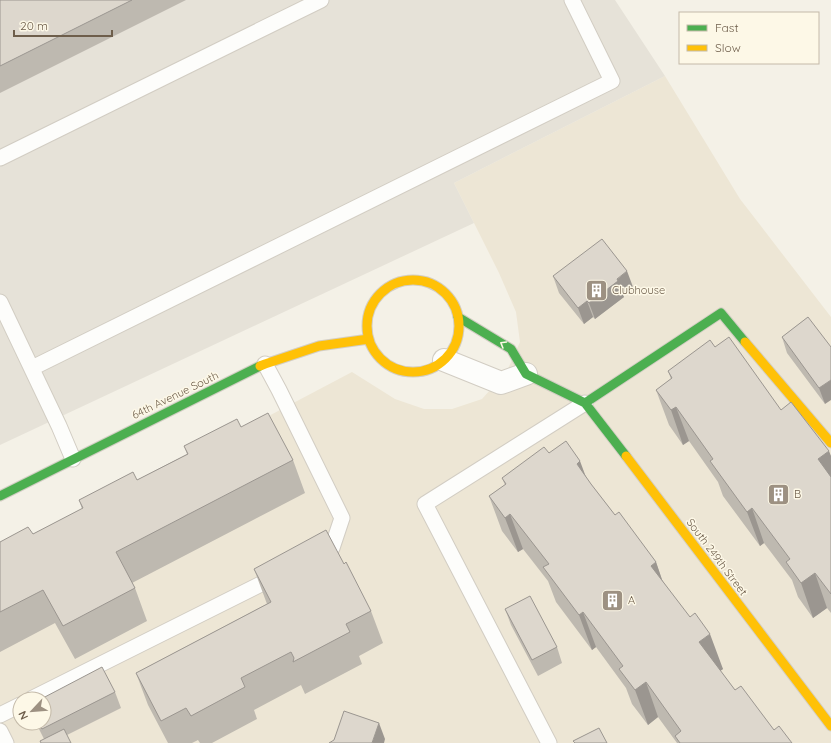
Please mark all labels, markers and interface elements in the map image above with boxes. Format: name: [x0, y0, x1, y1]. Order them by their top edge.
scale bar: [14, 12, 112, 38]
legend: [679, 12, 819, 64]
text: 20 m: [20, 18, 48, 33]
text: Fast: [715, 20, 739, 35]
text: Slow: [715, 40, 741, 55]
building icon: Clubhouse: [583, 277, 609, 303]
place label: Clubhouse: [612, 283, 665, 297]
one-way arrow: [500, 341, 507, 349]
street label: 64th Avenue South: [129, 368, 221, 422]
building icon: B: [765, 481, 791, 507]
place label: B: [794, 487, 801, 501]
street label: South 249th Street: [683, 516, 751, 598]
building icon: A: [599, 587, 625, 613]
place label: A: [628, 593, 635, 607]
north arrow: [12, 691, 52, 731]
text: N: [15, 709, 31, 722]

